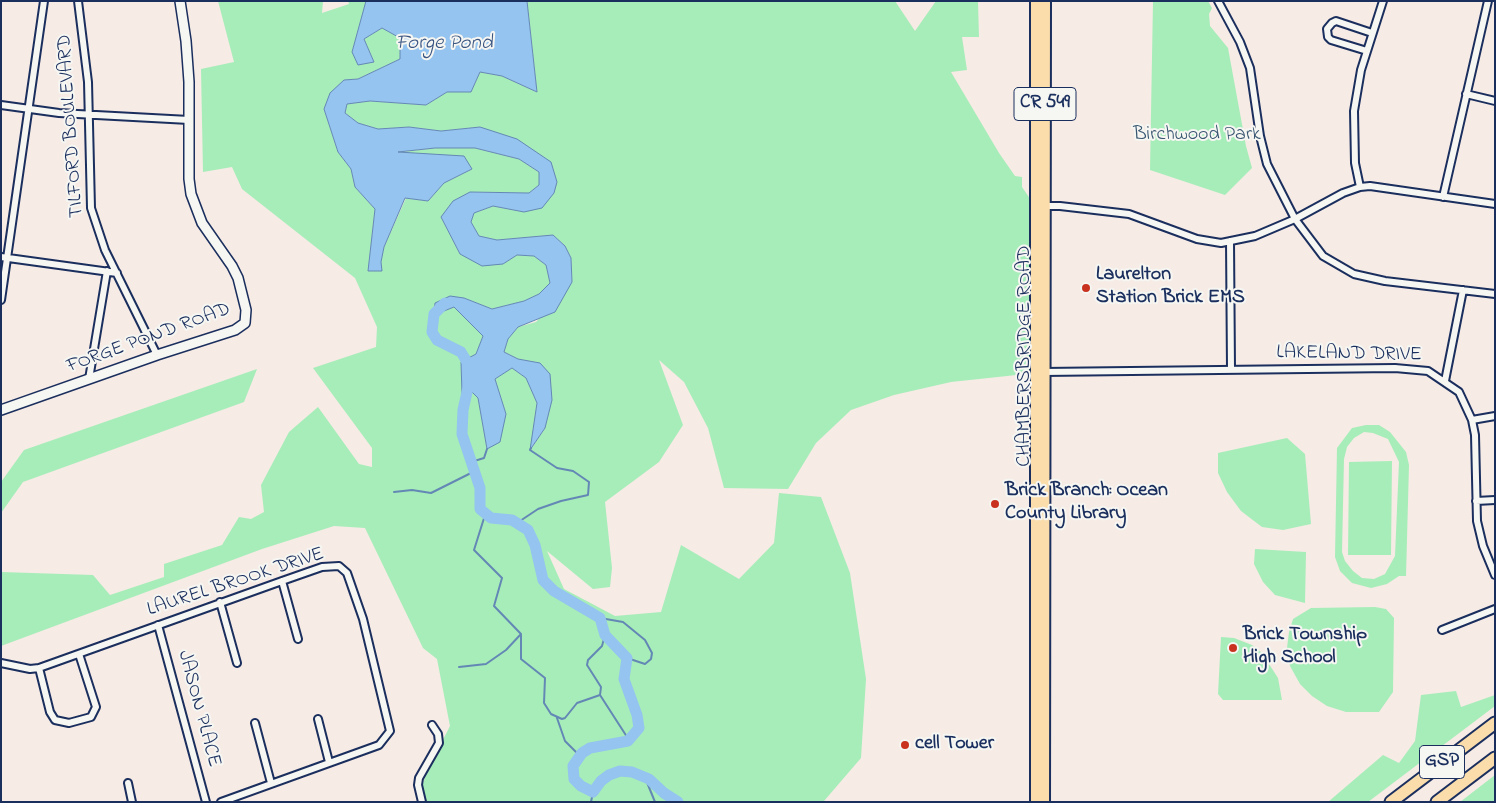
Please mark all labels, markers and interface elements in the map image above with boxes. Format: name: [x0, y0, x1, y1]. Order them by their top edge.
water label: Forge Pond: [395, 32, 493, 58]
street label: TILFORD BOULEVARD: [54, 33, 90, 219]
road number: CR 549: [1014, 88, 1076, 120]
park label: Birchwood Park: [1133, 124, 1261, 148]
street label: CHAMBERSBRIDGE ROAD: [1014, 245, 1038, 467]
place label: Laurelton Station Brick EMS: [1096, 264, 1245, 311]
marker: Laurelton Station Brick EMS: [1080, 282, 1092, 294]
street label: FORGE POND ROAD: [64, 298, 234, 380]
street label: LAKELAND DRIVE: [1276, 342, 1422, 368]
place label: Brick Branch: Ocean County Library: [1005, 480, 1168, 527]
marker: Brick Branch: Ocean County Library: [989, 498, 1001, 510]
street label: LAUREL BROOK DRIVE: [145, 543, 327, 623]
place label: Brick Township High School: [1243, 624, 1367, 671]
marker: Brick Township High School: [1227, 642, 1239, 654]
street label: JASON PLACE: [171, 648, 225, 770]
place label: cell Tower: [915, 733, 994, 757]
marker: cell Tower: [899, 739, 911, 751]
road number: GSP: [1420, 746, 1464, 779]

